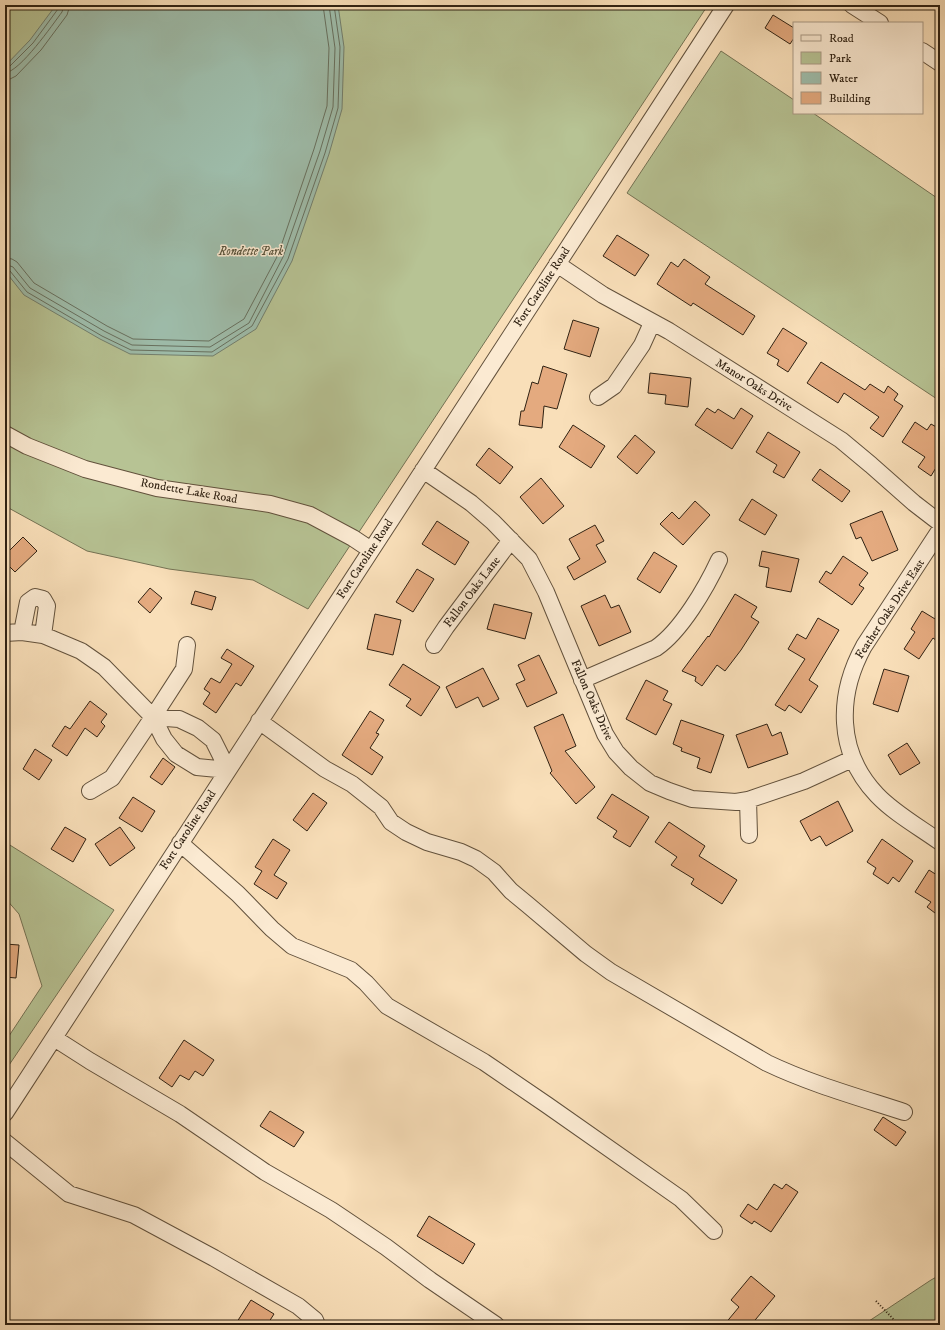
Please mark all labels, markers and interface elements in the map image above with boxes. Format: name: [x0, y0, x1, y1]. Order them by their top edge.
legend: [793, 22, 923, 114]
text: Road: [829, 31, 854, 46]
text: Park: [829, 51, 851, 66]
text: Water: [828, 71, 858, 86]
text: Building: [829, 91, 870, 106]
park label: Rondette Park: [218, 244, 283, 259]
street label: Fort Caroline Road: [511, 244, 573, 330]
street label: Manor Oaks Drive: [713, 355, 795, 415]
street label: Rondette Lake Road: [139, 475, 239, 507]
street label: Fort Caroline Road: [334, 516, 396, 602]
street label: Fallon Oaks Lane: [440, 554, 504, 630]
street label: Feather Oaks Drive East: [852, 556, 928, 662]
street label: Fallon Oaks Drive: [567, 657, 617, 743]
street label: Fort Caroline Road: [157, 787, 219, 873]

